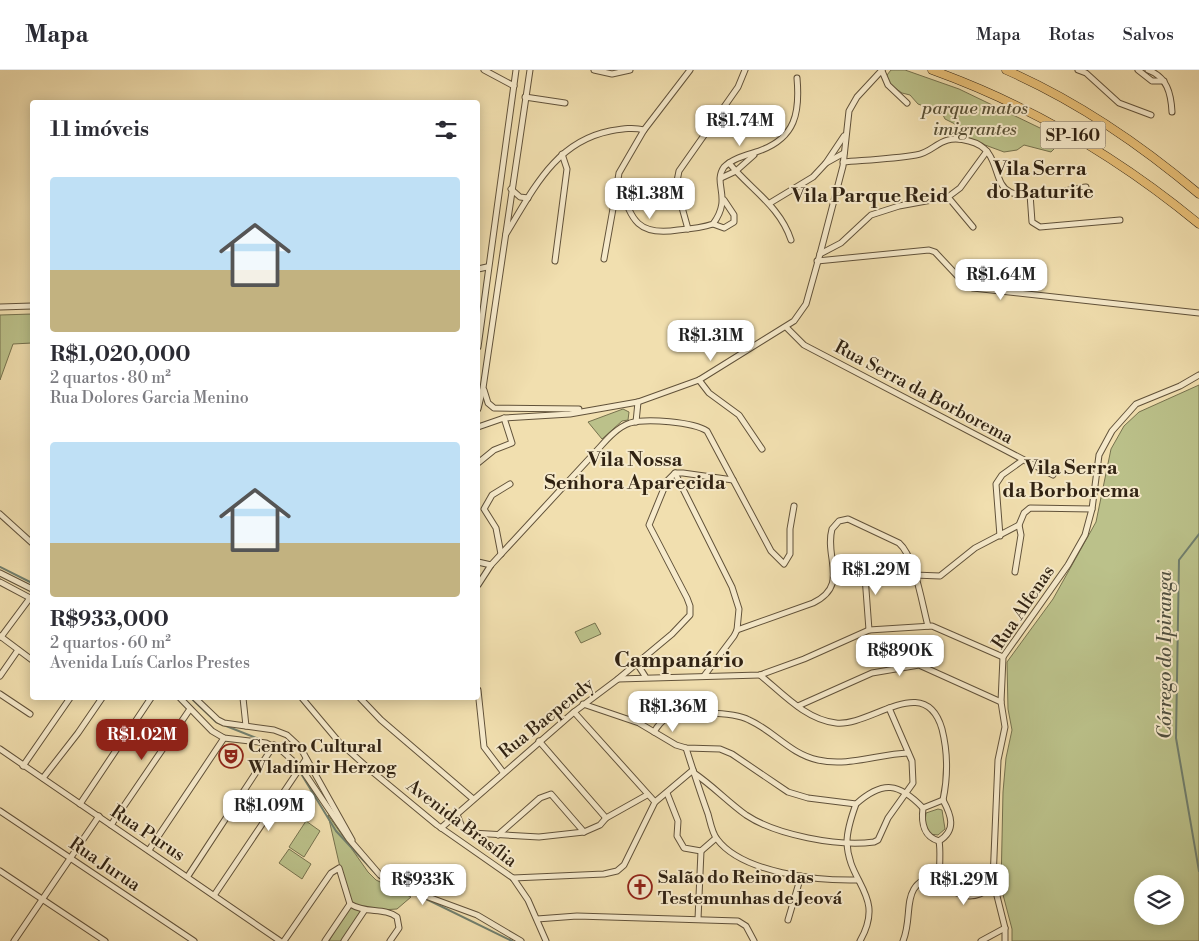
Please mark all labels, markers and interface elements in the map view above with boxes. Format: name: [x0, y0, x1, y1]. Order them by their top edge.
text: Mapa: [25, 20, 88, 50]
text: Mapa: [976, 23, 1021, 46]
text: Rotas: [1049, 23, 1095, 46]
text: Salvos: [1123, 23, 1174, 46]
park label: parque matos imigrantes: [919, 97, 1028, 141]
pin: R$1.74M: [694, 104, 786, 147]
text: R$1.74M: [706, 111, 774, 131]
icon: filters: [432, 116, 460, 144]
text: 11 imóveis: [50, 117, 149, 143]
road number: SP-160: [1040, 122, 1106, 148]
district label: Vila Serra do Baturite: [986, 157, 1094, 205]
pin: R$1.38M: [604, 178, 696, 220]
text: R$1.38M: [616, 184, 684, 204]
district label: Vila Parque Reid: [790, 184, 949, 209]
icon: home: [210, 210, 300, 300]
pin: R$1.64M: [955, 258, 1047, 301]
text: R$1.64M: [966, 265, 1036, 285]
pin: R$1.31M: [665, 320, 757, 362]
text: R$1.31M: [678, 326, 744, 346]
street label: Rua Serra da Borborema: [831, 336, 1018, 450]
text: R$1,020,000: [50, 342, 191, 368]
text: 2 quartos · 80 m²: [50, 368, 171, 388]
text: Rua Dolores Garcia Menino: [50, 388, 249, 408]
district label: Vila Nossa Senhora Aparecida: [544, 448, 726, 496]
district label: Vila Serra da Borborema: [1002, 456, 1140, 504]
icon: home: [210, 475, 300, 565]
pin: R$1.29M: [830, 554, 922, 596]
text: R$1.29M: [842, 560, 910, 580]
street label: Rua Alfenas: [987, 561, 1060, 654]
water label: Córrego do Ipiranga: [1153, 570, 1177, 739]
text: R$933,000: [50, 607, 169, 633]
text: 2 quartos · 60 m²: [50, 633, 171, 653]
pin: R$890K: [859, 634, 941, 677]
text: R$890K: [867, 641, 933, 661]
district label: Campanário: [614, 647, 744, 674]
text: Avenida Luís Carlos Prestes: [50, 653, 250, 673]
street label: Rua Baependy: [494, 673, 599, 764]
pin: R$1.36M: [627, 690, 719, 733]
text: R$1.36M: [639, 697, 707, 717]
pin: R$1.02M: [96, 718, 188, 761]
text: R$1.02M: [107, 725, 177, 745]
place label: Centro Cultural Wladimir Herzog: [247, 735, 397, 779]
theatre icon: Centro Cultural Wladimir Herzog: [218, 743, 244, 769]
street label: Avenida Brasília: [401, 774, 522, 873]
pin: R$1.09M: [223, 790, 315, 832]
text: R$1.09M: [234, 796, 304, 816]
street label: Rua Purus: [106, 800, 189, 867]
street label: Rua Jurua: [65, 832, 146, 897]
pin: R$933K: [382, 864, 464, 906]
pin: R$1.29M: [918, 864, 1010, 906]
place label: Salão do Reino das Testemunhas de Jeová: [658, 866, 843, 910]
text: R$933K: [391, 870, 455, 890]
text: R$1.29M: [930, 870, 998, 890]
church icon: Salão do Reino das Testemunhas de Jeová: [627, 874, 653, 900]
map controls: [1134, 875, 1184, 925]
button: layers: [1134, 875, 1184, 925]

